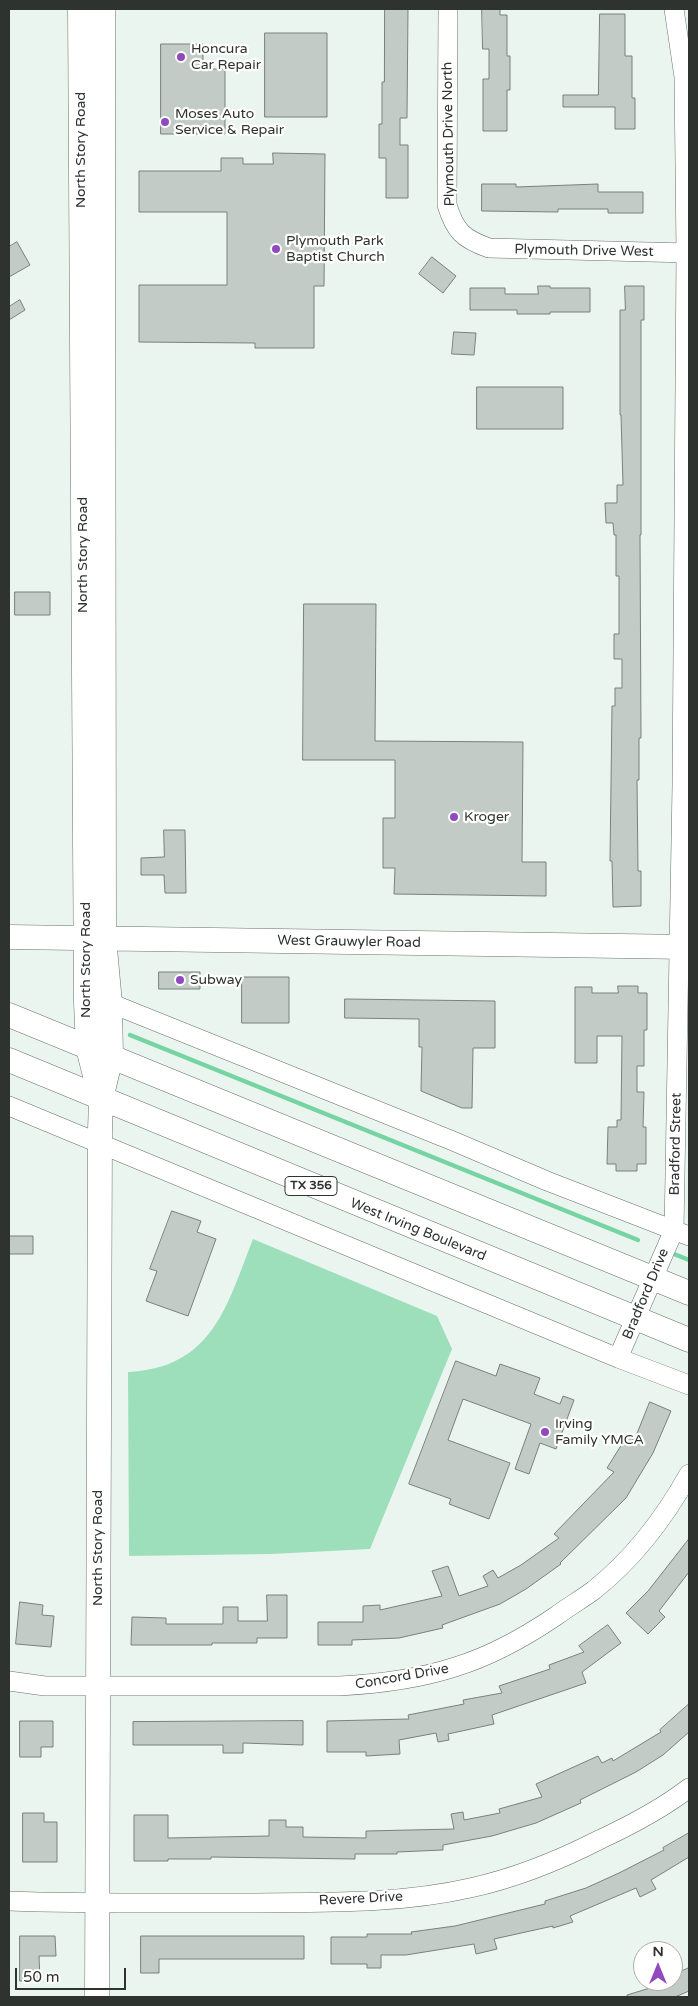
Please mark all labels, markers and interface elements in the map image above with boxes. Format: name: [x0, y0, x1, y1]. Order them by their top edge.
place label: Honcura Car Repair: [191, 41, 261, 74]
marker: Honcura Car Repair: [175, 51, 187, 63]
street label: Plymouth Drive North: [439, 62, 459, 206]
street label: North Story Road: [73, 92, 89, 208]
place label: Moses Auto Service & Repair: [175, 106, 284, 138]
marker: Moses Auto Service & Repair: [159, 116, 171, 128]
place label: Plymouth Park Baptist Church: [286, 233, 385, 266]
street label: Plymouth Drive West: [514, 241, 654, 261]
marker: Plymouth Park Baptist Church: [270, 243, 282, 255]
street label: North Story Road: [75, 497, 91, 613]
place label: Kroger: [464, 809, 509, 825]
marker: Kroger: [448, 811, 460, 823]
street label: North Story Road: [78, 902, 94, 1018]
street label: West Grauwyler Road: [277, 932, 421, 952]
place label: Subway: [190, 972, 242, 988]
marker: Subway: [174, 974, 186, 986]
street label: Bradford Street: [667, 1092, 685, 1196]
road number: TX 356: [285, 1176, 337, 1196]
street label: West Irving Boulevard: [347, 1195, 489, 1265]
street label: Bradford Drive: [619, 1246, 673, 1342]
place label: Irving Family YMCA: [555, 1416, 644, 1448]
marker: Irving Family YMCA: [539, 1426, 551, 1438]
street label: North Story Road: [90, 1490, 106, 1606]
street label: Concord Drive: [354, 1661, 450, 1693]
street label: Revere Drive: [318, 1888, 404, 1910]
north arrow: [633, 1941, 683, 1991]
text: N: [652, 1943, 664, 1960]
scale bar: [18, 1958, 129, 1990]
text: 50 m: [23, 1968, 60, 1986]

